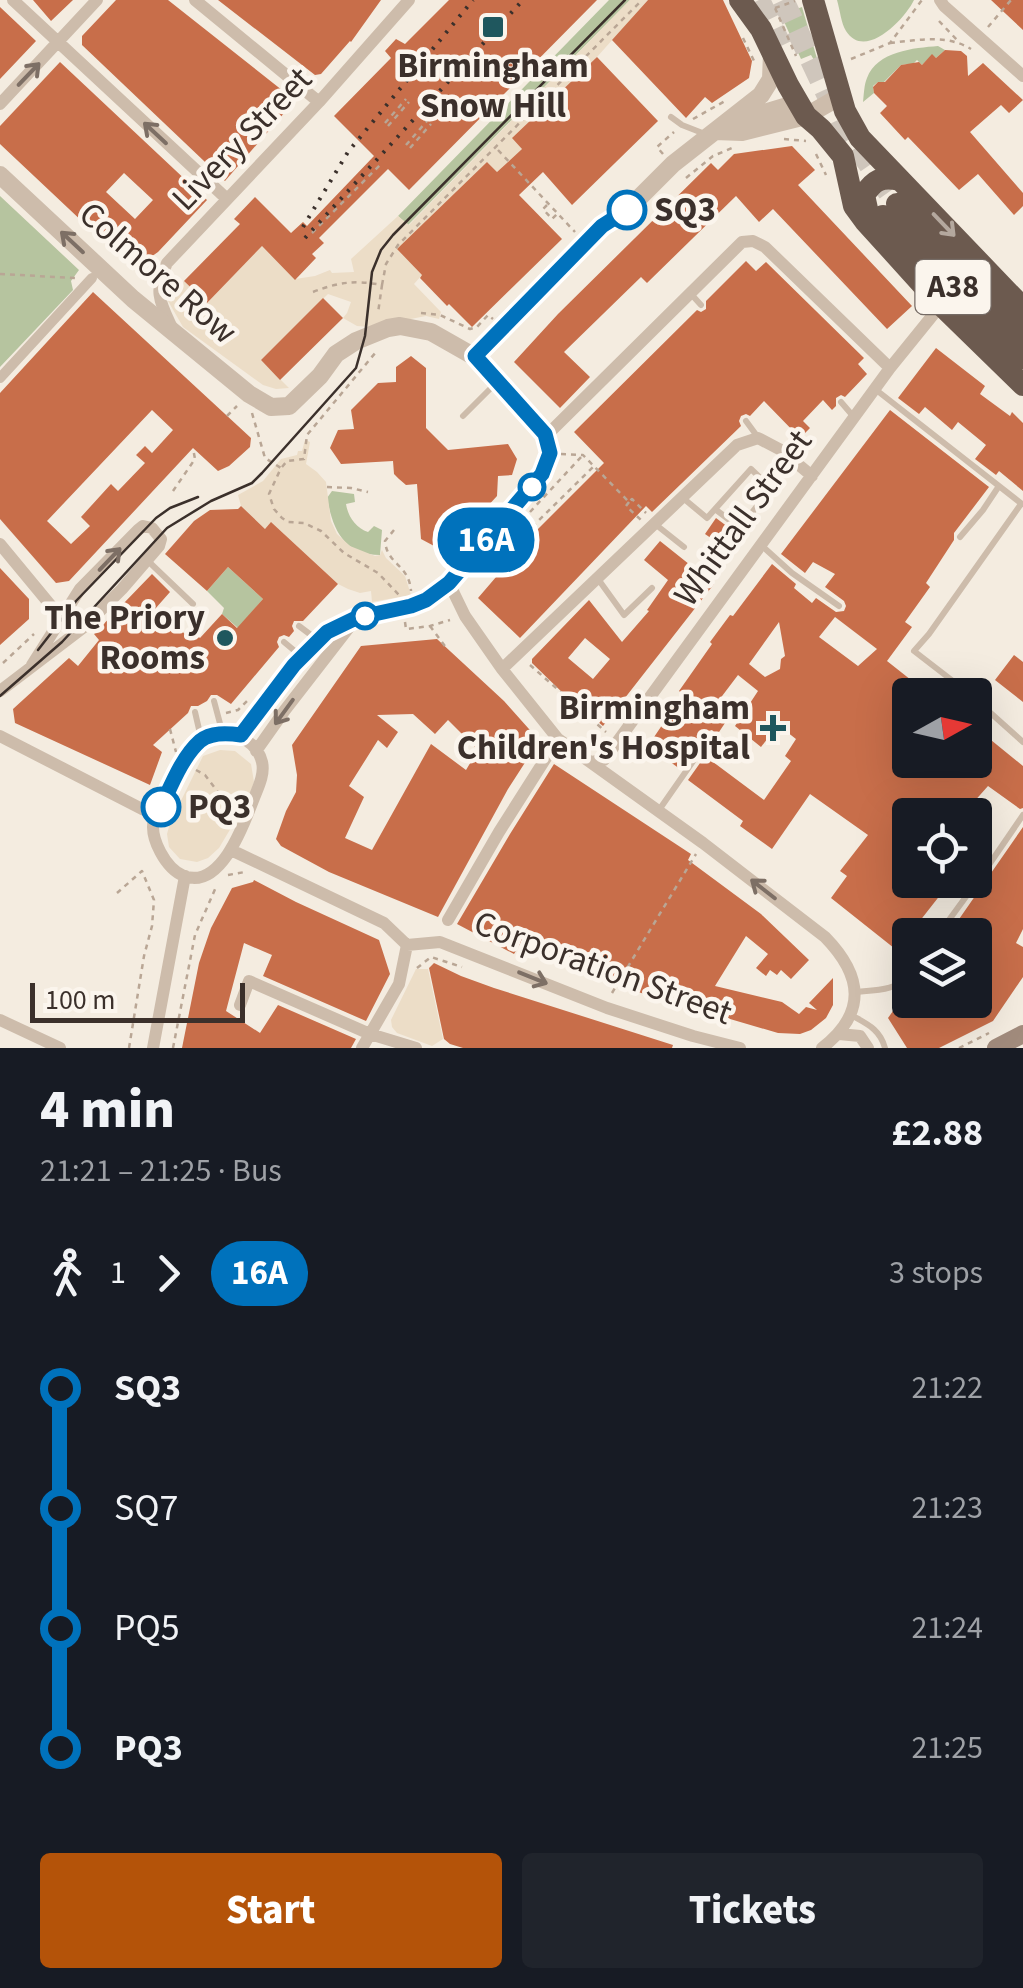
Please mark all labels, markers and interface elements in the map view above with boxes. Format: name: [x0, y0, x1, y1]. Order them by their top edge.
marker: Birmingham Snow Hill: [480, 14, 506, 40]
place label: Birmingham Snow Hill: [397, 41, 589, 131]
street label: Livery Street: [160, 56, 324, 222]
one-way arrow: [17, 62, 41, 86]
one-way arrow: [143, 122, 168, 145]
place label: SQ3: [654, 185, 716, 235]
street label: Colmore Row: [68, 190, 248, 356]
marker: SQ3: [608, 191, 646, 229]
one-way arrow: [932, 213, 956, 237]
one-way arrow: [60, 231, 85, 254]
road number: A38: [916, 260, 990, 314]
street label: Whittall Street: [662, 419, 824, 617]
unlabelled marker: [519, 474, 545, 500]
line badge: 16A: [428, 508, 544, 572]
text: 16A: [457, 515, 515, 565]
one-way arrow: [98, 547, 122, 571]
place label: The Priory Rooms: [44, 593, 205, 683]
unlabelled marker: [352, 603, 378, 629]
marker: The Priory Rooms: [214, 627, 236, 649]
north arrow: [892, 678, 992, 778]
map controls: [892, 678, 992, 1018]
place label: Birmingham Children's Hospital: [457, 683, 750, 773]
one-way arrow: [274, 698, 295, 725]
marker: Birmingham Children's Hospital: [760, 715, 786, 741]
place label: PQ3: [188, 782, 251, 832]
marker: PQ3: [142, 788, 180, 826]
button: locate: [892, 798, 992, 898]
one-way arrow: [750, 879, 777, 900]
street label: Corporation Street: [467, 898, 739, 1038]
button: layers: [892, 918, 992, 1018]
one-way arrow: [517, 970, 547, 988]
scale bar: [30, 978, 245, 1023]
text: 100 m: [45, 980, 116, 1020]
text: 4 min: [40, 1071, 175, 1149]
text: £2.88: [891, 1106, 983, 1160]
text: 21:21 – 21:25 · Bus: [40, 1148, 282, 1194]
icon: walk: [40, 1246, 95, 1301]
icon: forward: [141, 1246, 196, 1301]
text: 16A: [231, 1248, 288, 1298]
text: 1: [110, 1250, 126, 1296]
text: 3 stops: [889, 1250, 983, 1296]
text: SQ3: [114, 1361, 181, 1415]
text: 21:22: [911, 1365, 983, 1411]
text: SQ7: [114, 1481, 178, 1535]
text: 21:23: [911, 1485, 983, 1531]
text: PQ5: [114, 1601, 180, 1655]
text: 21:24: [911, 1605, 983, 1651]
text: PQ3: [114, 1721, 183, 1775]
text: 21:25: [911, 1725, 983, 1771]
button: Start: [40, 1853, 502, 1968]
button: Tickets: [522, 1853, 983, 1968]

